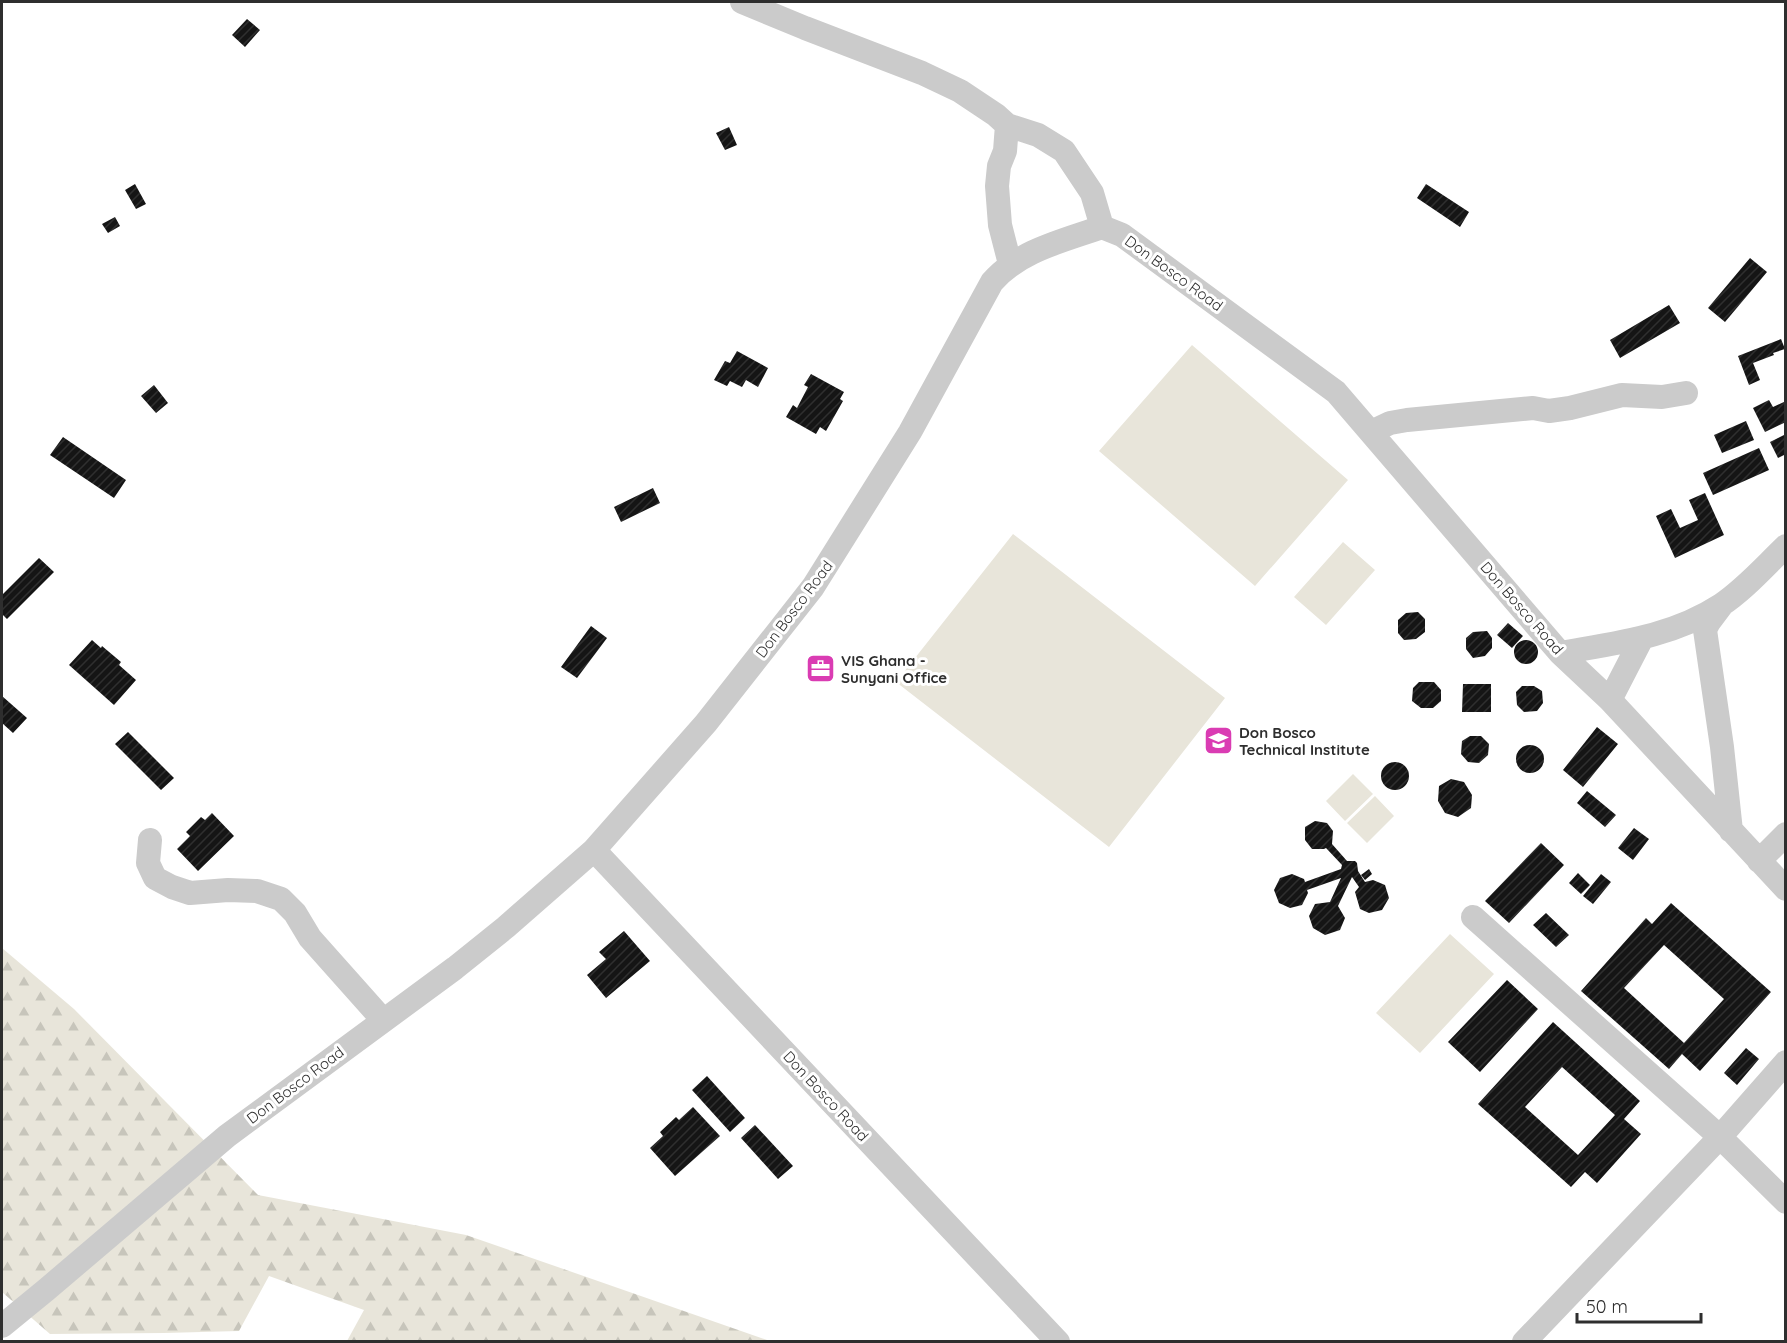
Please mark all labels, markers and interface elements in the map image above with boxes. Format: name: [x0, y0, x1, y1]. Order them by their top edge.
street label: Don Bosco Road: [1121, 231, 1227, 315]
street label: Don Bosco Road: [751, 557, 837, 661]
street label: Don Bosco Road: [1477, 558, 1567, 658]
place label: VIS Ghana - Sunyani Office: [841, 651, 947, 687]
office icon: VIS Ghana - Sunyani Office: [804, 653, 836, 685]
place label: Don Bosco Technical Institute: [1239, 723, 1370, 759]
school or university icon: Don Bosco Technical Institute: [1202, 725, 1234, 757]
street label: Don Bosco Road: [243, 1042, 347, 1128]
street label: Don Bosco Road: [779, 1047, 873, 1145]
scale bar: [1577, 1286, 1702, 1324]
text: 50 m: [1586, 1295, 1628, 1318]

